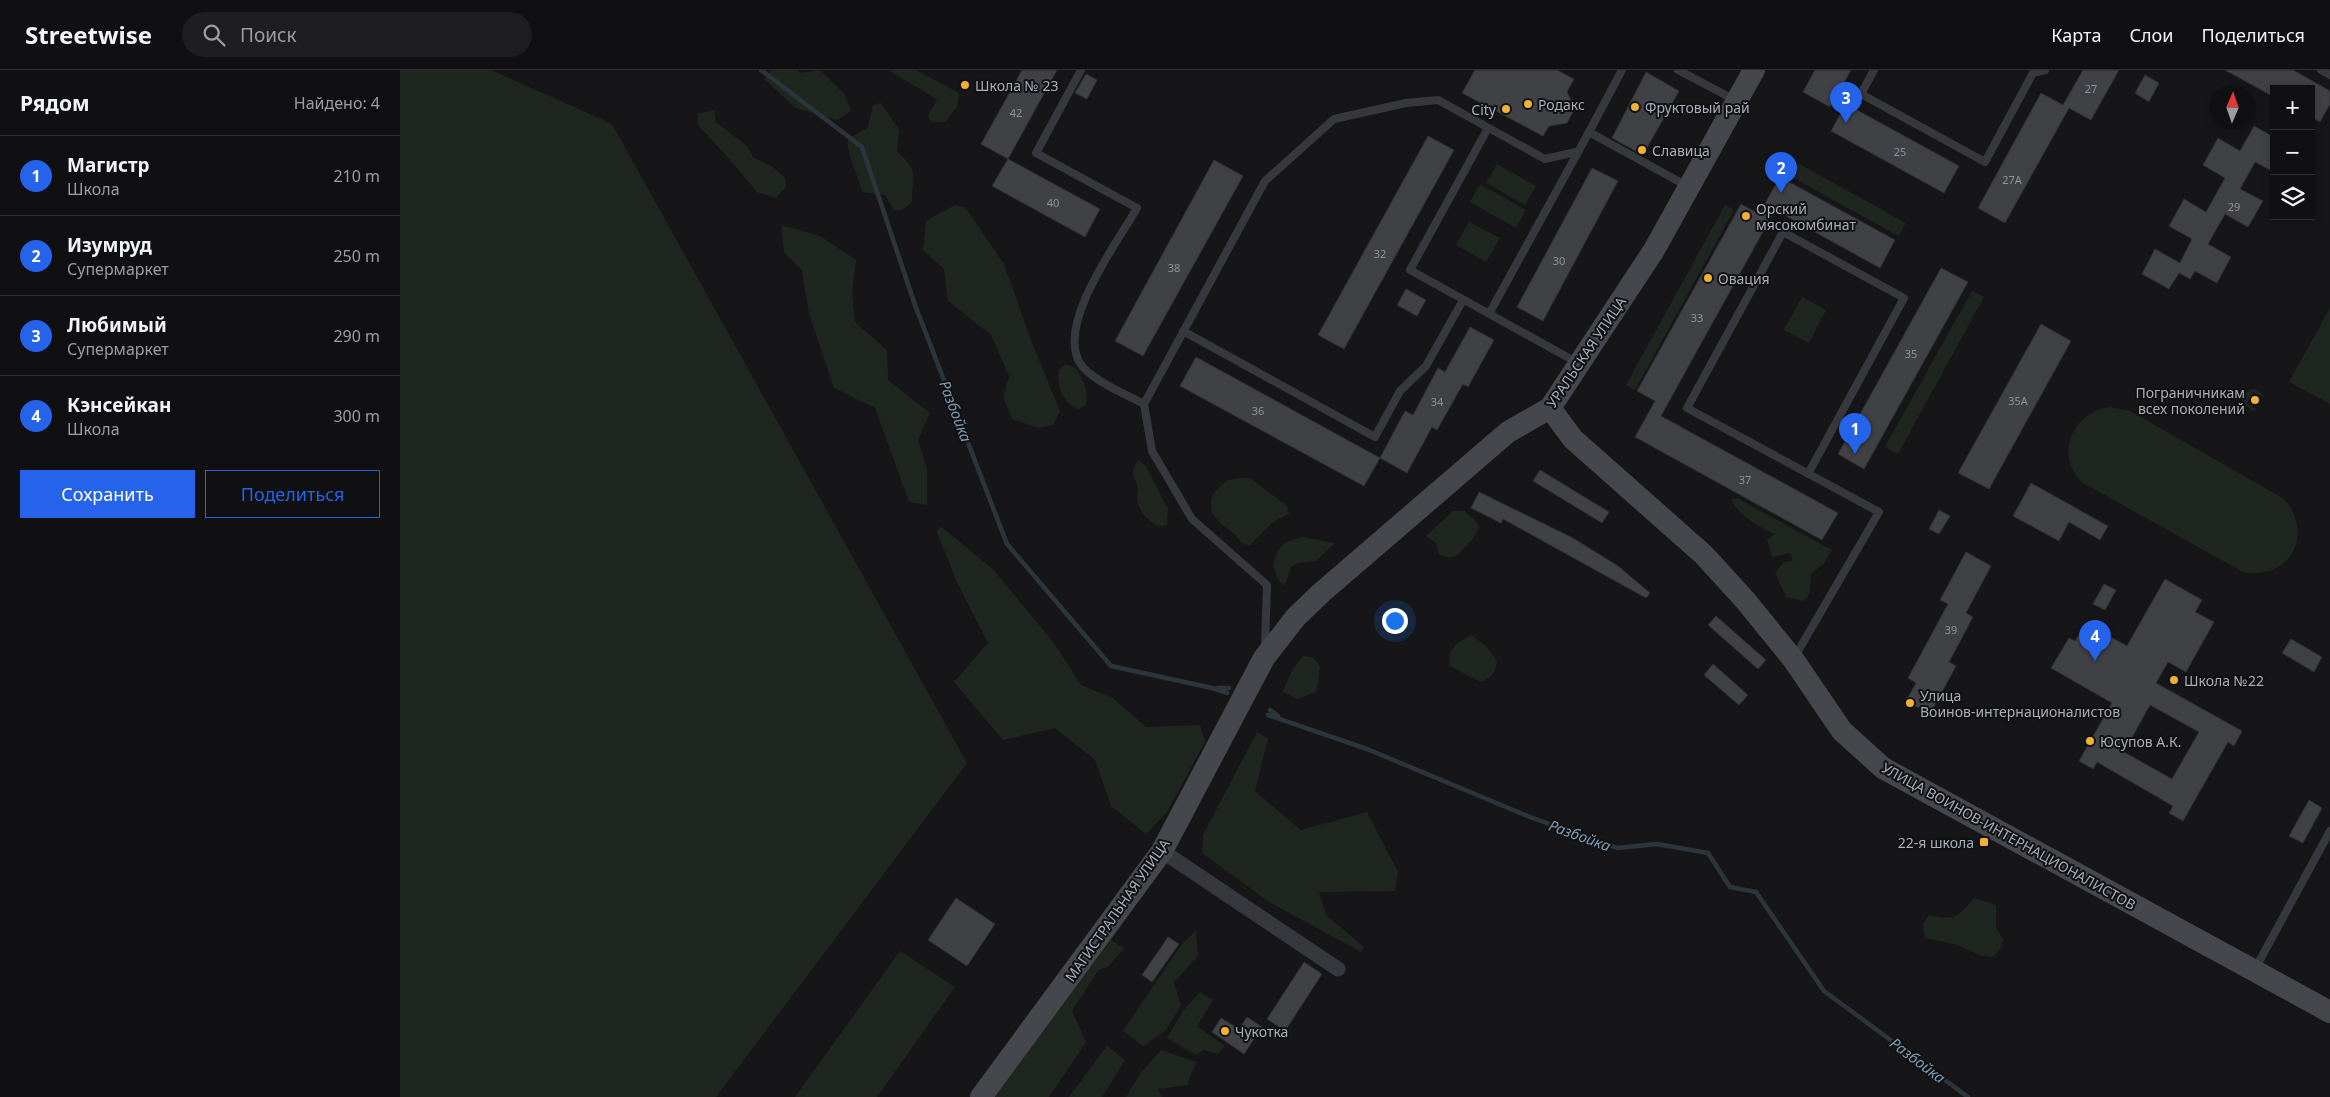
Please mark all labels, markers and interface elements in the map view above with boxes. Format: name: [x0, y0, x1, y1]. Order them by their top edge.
search box: [182, 12, 532, 57]
text: Streetwise: [25, 18, 152, 51]
icon: search: [200, 21, 228, 49]
text: Поиск: [240, 22, 297, 48]
text: Карта: [2051, 23, 2101, 47]
text: Слои: [2129, 23, 2173, 47]
text: Поделиться: [2201, 23, 2305, 47]
place label: Школа № 23: [975, 76, 1059, 95]
marker: Школа № 23: [959, 79, 971, 91]
house number: 27: [2085, 81, 2097, 96]
pin: 3: [1830, 82, 1862, 123]
north arrow: [2210, 85, 2255, 130]
map controls: [2270, 85, 2315, 220]
button: +: [2270, 85, 2315, 130]
text: Рядом: [20, 89, 90, 117]
text: Найдено: 4: [294, 92, 380, 114]
place label: Родакс: [1538, 95, 1585, 114]
marker: Родакс: [1522, 98, 1534, 110]
place label: Фруктовый рай: [1645, 98, 1750, 117]
place label: City: [1471, 100, 1497, 119]
marker: Фруктовый рай: [1629, 101, 1641, 113]
marker: City: [1500, 103, 1512, 115]
house number: 42: [1010, 105, 1022, 120]
button: −: [2270, 130, 2315, 175]
place label: Славица: [1652, 141, 1710, 160]
marker: Славица: [1636, 144, 1648, 156]
house number: 25: [1894, 144, 1906, 159]
text: Магистр: [67, 152, 150, 178]
pin: 2: [1765, 152, 1797, 193]
text: 1: [31, 165, 41, 187]
text: 210 m: [333, 165, 380, 187]
house number: 27А: [2002, 172, 2023, 187]
button: layers: [2270, 175, 2315, 220]
text: Школа: [67, 178, 120, 200]
house number: 40: [1047, 195, 1059, 210]
place label: Орский мясокомбинат: [1756, 199, 1856, 234]
house number: 29: [2228, 199, 2240, 214]
marker: Орский мясокомбинат: [1740, 210, 1752, 222]
text: Изумруд: [67, 232, 152, 258]
text: 2: [31, 245, 41, 267]
text: 250 m: [333, 245, 380, 267]
house number: 32: [1374, 246, 1386, 261]
house number: 30: [1553, 253, 1565, 268]
text: Супермаркет: [67, 258, 169, 280]
house number: 38: [1168, 260, 1180, 275]
place label: Овация: [1718, 269, 1770, 288]
marker: Овация: [1702, 272, 1714, 284]
street label: УРАЛЬСКАЯ УЛИЦА: [1542, 293, 1630, 411]
house number: 33: [1691, 310, 1703, 325]
text: Любимый: [67, 312, 167, 338]
text: 3: [31, 325, 41, 347]
text: 290 m: [333, 325, 380, 347]
text: Супермаркет: [67, 338, 169, 360]
house number: 35: [1905, 346, 1917, 361]
water label: Разбойка: [935, 377, 977, 445]
place label: Пограничникам всех поколений: [2135, 383, 2245, 418]
text: Кэнсейкан: [67, 392, 171, 418]
house number: 35А: [2008, 393, 2029, 408]
house number: 34: [1431, 394, 1444, 409]
marker: Пограничникам всех поколений: [2249, 394, 2261, 406]
house number: 36: [1252, 403, 1264, 418]
text: 4: [31, 405, 41, 427]
text: 300 m: [333, 405, 380, 427]
pin: 1: [1839, 413, 1871, 454]
text: Школа: [67, 418, 120, 440]
button: Сохранить: [20, 470, 195, 518]
button: Поделиться: [205, 470, 380, 518]
house number: 37: [1739, 472, 1751, 487]
your location: [1382, 608, 1408, 634]
pin: 4: [2079, 620, 2111, 661]
house number: 39: [1945, 622, 1957, 637]
place label: Школа №22: [2184, 671, 2264, 690]
marker: Школа №22: [2168, 674, 2180, 686]
place label: Улица Воинов-интернационалистов: [1920, 686, 2120, 721]
marker: Улица Воинов-интернационалистов: [1904, 697, 1916, 709]
place label: Юсупов А.К.: [2100, 732, 2182, 751]
marker: Юсупов А.К.: [2084, 735, 2096, 747]
street label: УЛИЦА ВОИНОВ-ИНТЕРНАЦИОНАЛИСТОВ: [1879, 758, 2139, 914]
water label: Разбойка: [1546, 815, 1614, 856]
place label: 22-я школа: [1898, 833, 1974, 852]
street label: МАГИСТРАЛЬНАЯ УЛИЦА: [1060, 835, 1174, 985]
marker: 22-я школа: [1978, 836, 1990, 848]
place label: Чукотка: [1235, 1022, 1288, 1041]
marker: Чукотка: [1219, 1025, 1231, 1037]
water label: Разбойка: [1886, 1033, 1950, 1088]

